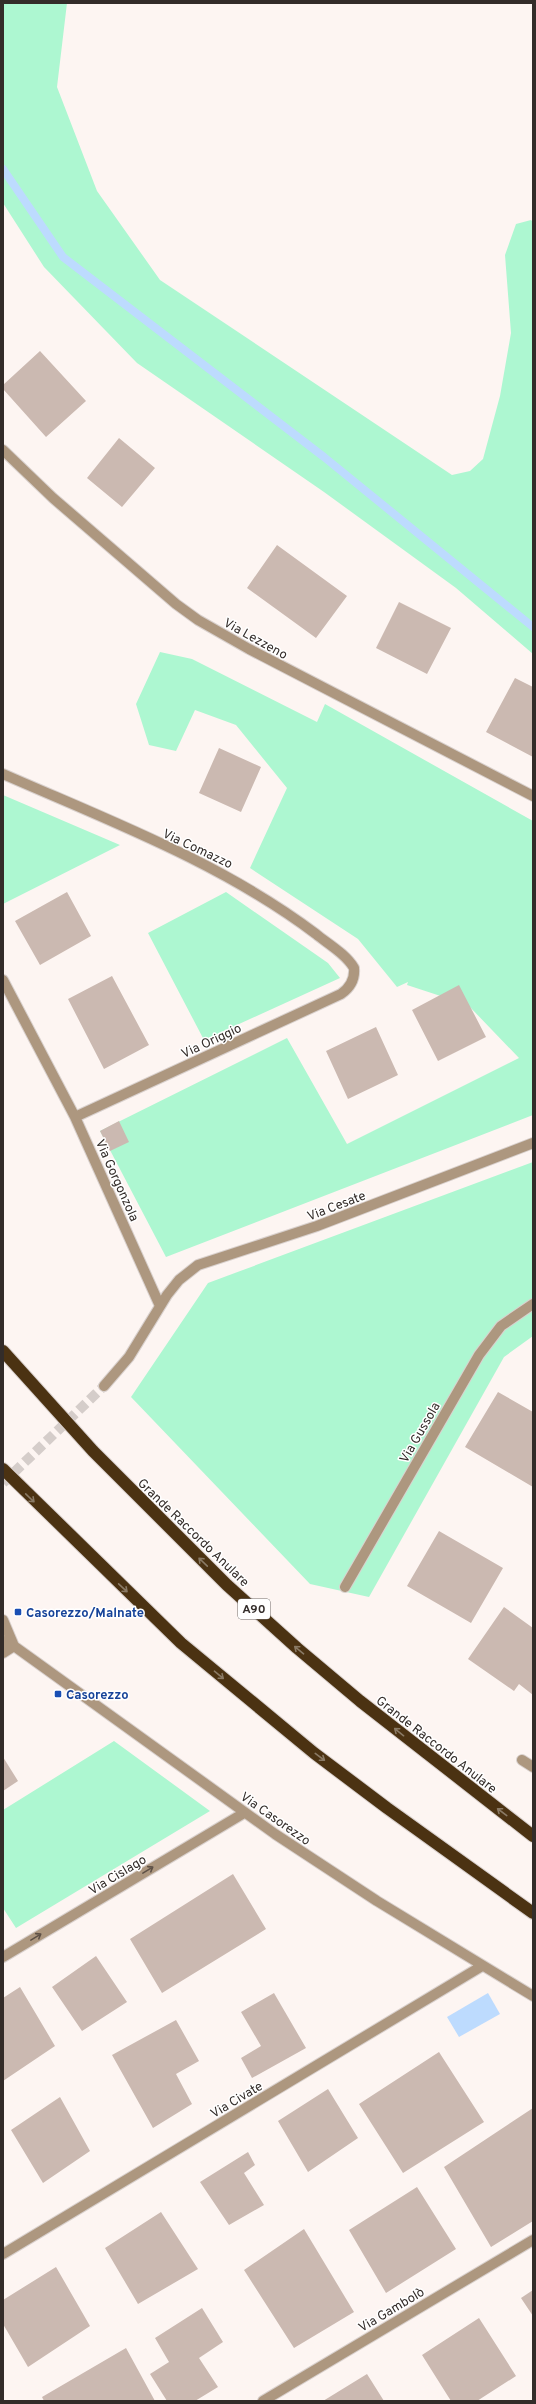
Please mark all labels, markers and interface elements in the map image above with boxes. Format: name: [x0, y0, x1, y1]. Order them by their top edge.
street label: Via Lezzeno: [220, 616, 290, 664]
street label: Via Comazzo: [160, 827, 235, 873]
street label: Via Origgio: [179, 1021, 245, 1063]
street label: Via Gorgonzola: [91, 1137, 141, 1224]
street label: Via Cesate: [305, 1188, 368, 1225]
street label: Via Gussola: [397, 1400, 445, 1466]
street label: Grande Raccordo Anulare: [133, 1476, 252, 1591]
one-way arrow: [25, 1493, 35, 1502]
one-way arrow: [198, 1557, 208, 1567]
one-way arrow: [118, 1583, 128, 1593]
road number: A90: [238, 1599, 270, 1619]
place label: Casorezzo/Malnate: [26, 1606, 144, 1622]
marker: Casorezzo/Malnate: [13, 1607, 23, 1617]
one-way arrow: [293, 1645, 304, 1654]
one-way arrow: [214, 1671, 225, 1680]
place label: Casorezzo: [66, 1688, 129, 1704]
marker: Casorezzo: [53, 1689, 63, 1699]
street label: Grande Raccordo Anulare: [372, 1693, 499, 1798]
one-way arrow: [394, 1728, 405, 1737]
one-way arrow: [315, 1753, 326, 1761]
street label: Via Casorezzo: [237, 1790, 313, 1850]
one-way arrow: [496, 1808, 507, 1816]
street label: Via Cislago: [86, 1852, 150, 1899]
one-way arrow: [142, 1866, 154, 1874]
one-way arrow: [30, 1933, 42, 1941]
street label: Via Civate: [208, 2079, 266, 2123]
street label: Via Gambolò: [356, 2285, 428, 2337]

